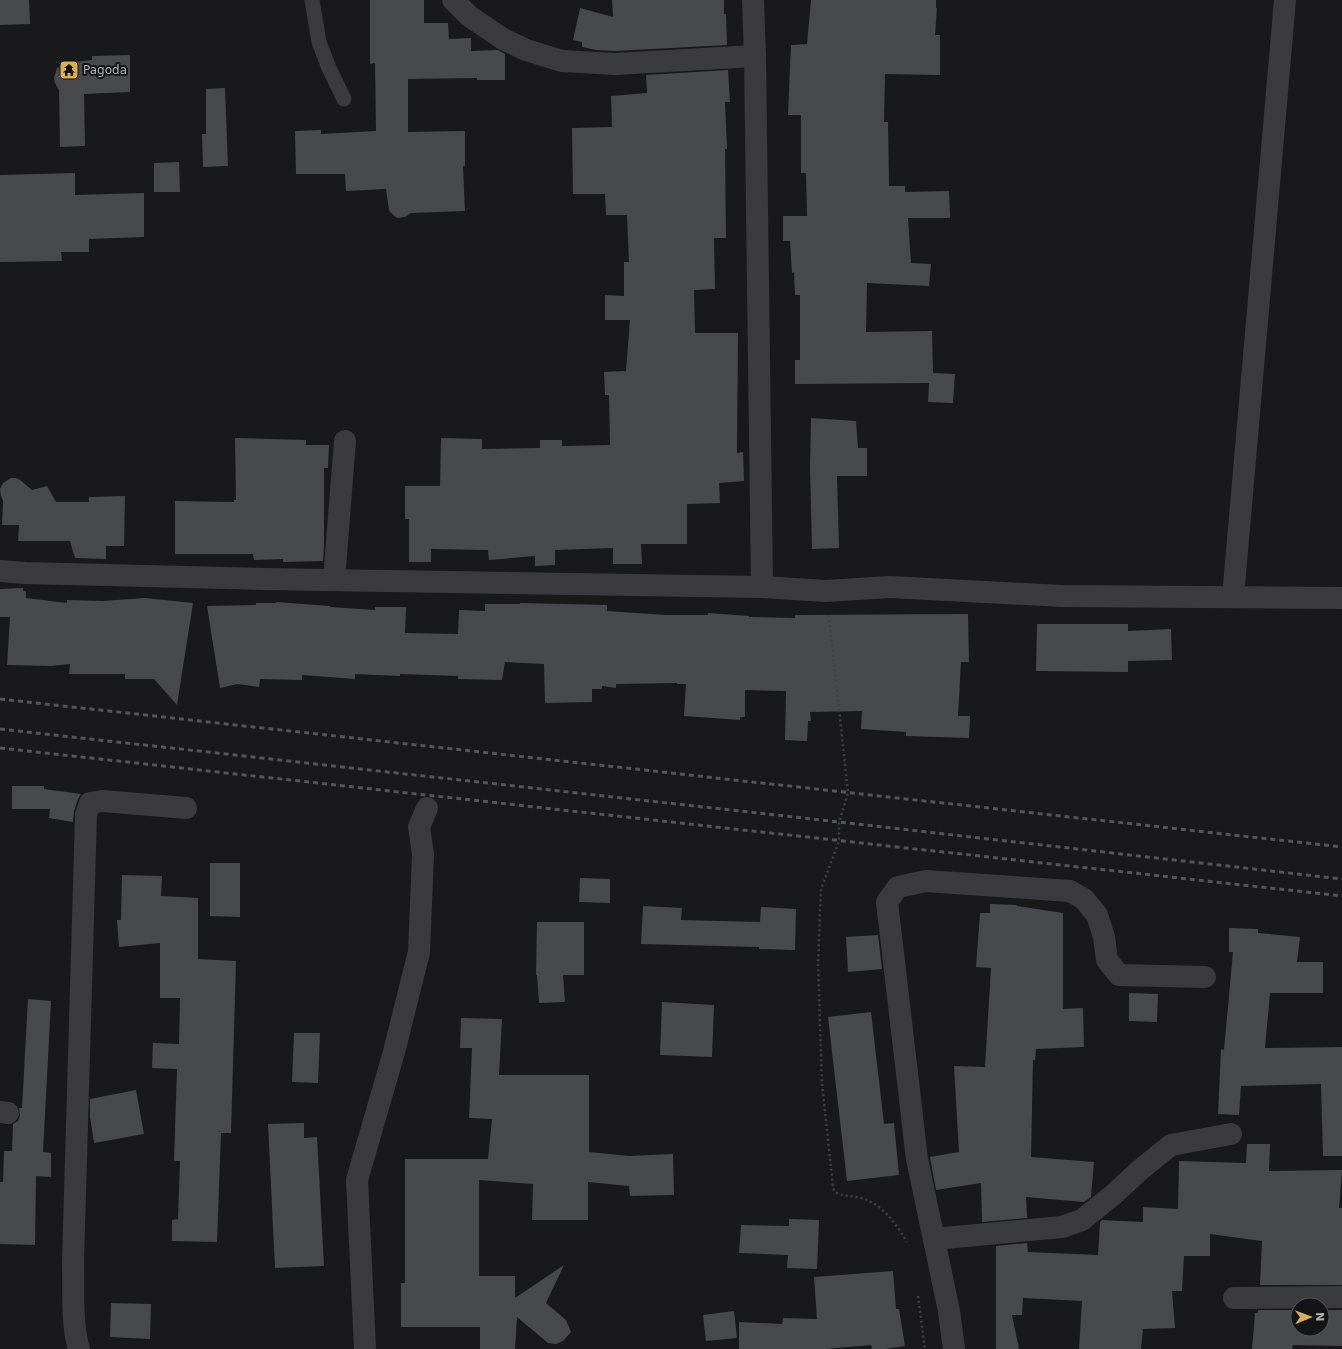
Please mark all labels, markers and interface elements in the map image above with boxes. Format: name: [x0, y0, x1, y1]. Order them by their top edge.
temple icon: Pagoda: [58, 59, 80, 81]
place label: Pagoda: [83, 63, 127, 77]
north arrow: [1290, 1297, 1330, 1337]
text: N: [1313, 1312, 1326, 1322]

